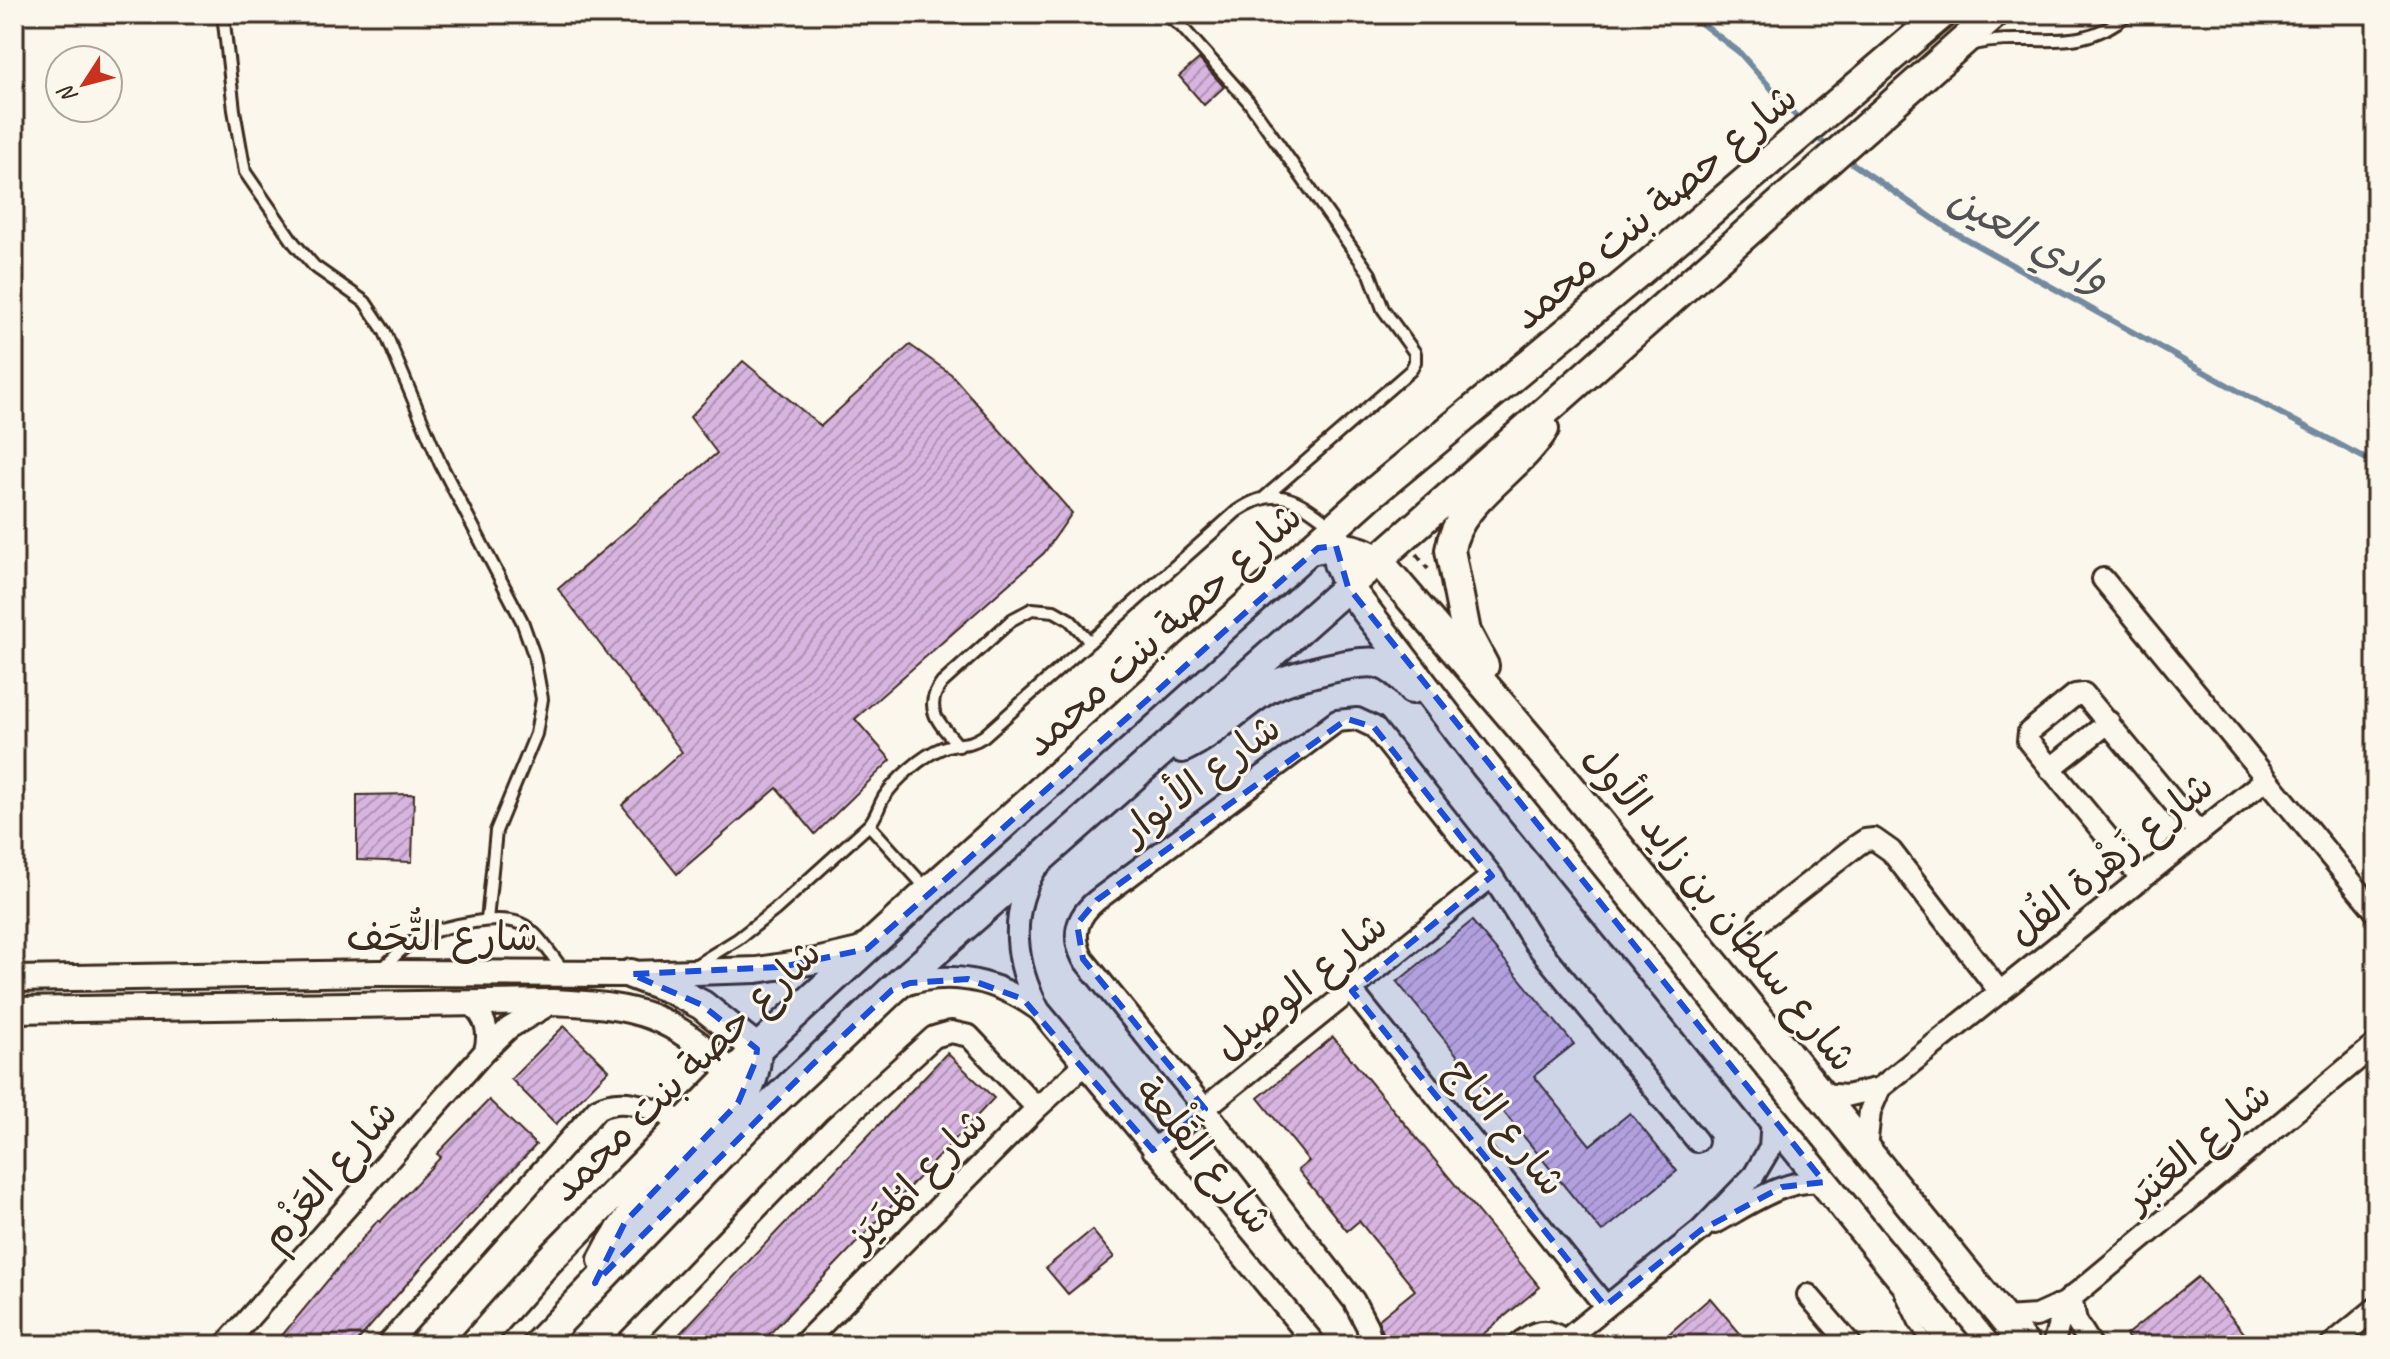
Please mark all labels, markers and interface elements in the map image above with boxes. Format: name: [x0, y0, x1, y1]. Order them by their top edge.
north arrow: [44, 44, 124, 124]
street label: شارع حصة بنت محمد: [1502, 73, 1809, 342]
text: N: [51, 79, 84, 109]
water label: وادي العين: [1938, 171, 2120, 308]
street label: شارع حصة بنت محمد: [1013, 492, 1314, 769]
street label: شارع الأنوار: [1107, 701, 1292, 858]
street label: شارع سلطان بن زايد الأول: [1571, 732, 1870, 1083]
street label: شارع زَهْرة الفُل: [1997, 759, 2225, 959]
street label: شارع الوصيل: [1204, 900, 1399, 1073]
street label: شارع التُّحَف: [346, 907, 538, 964]
street label: شارع حصة بنت محمد: [540, 929, 833, 1214]
street label: شارع التاج: [1433, 1047, 1577, 1208]
street label: شارع القَلْعة: [1122, 1065, 1287, 1246]
street label: شارع العَنبَر: [2111, 1070, 2283, 1225]
street label: شارع العَزْم: [249, 1089, 412, 1264]
street label: شارع المُمَيَز: [833, 1097, 1000, 1264]

